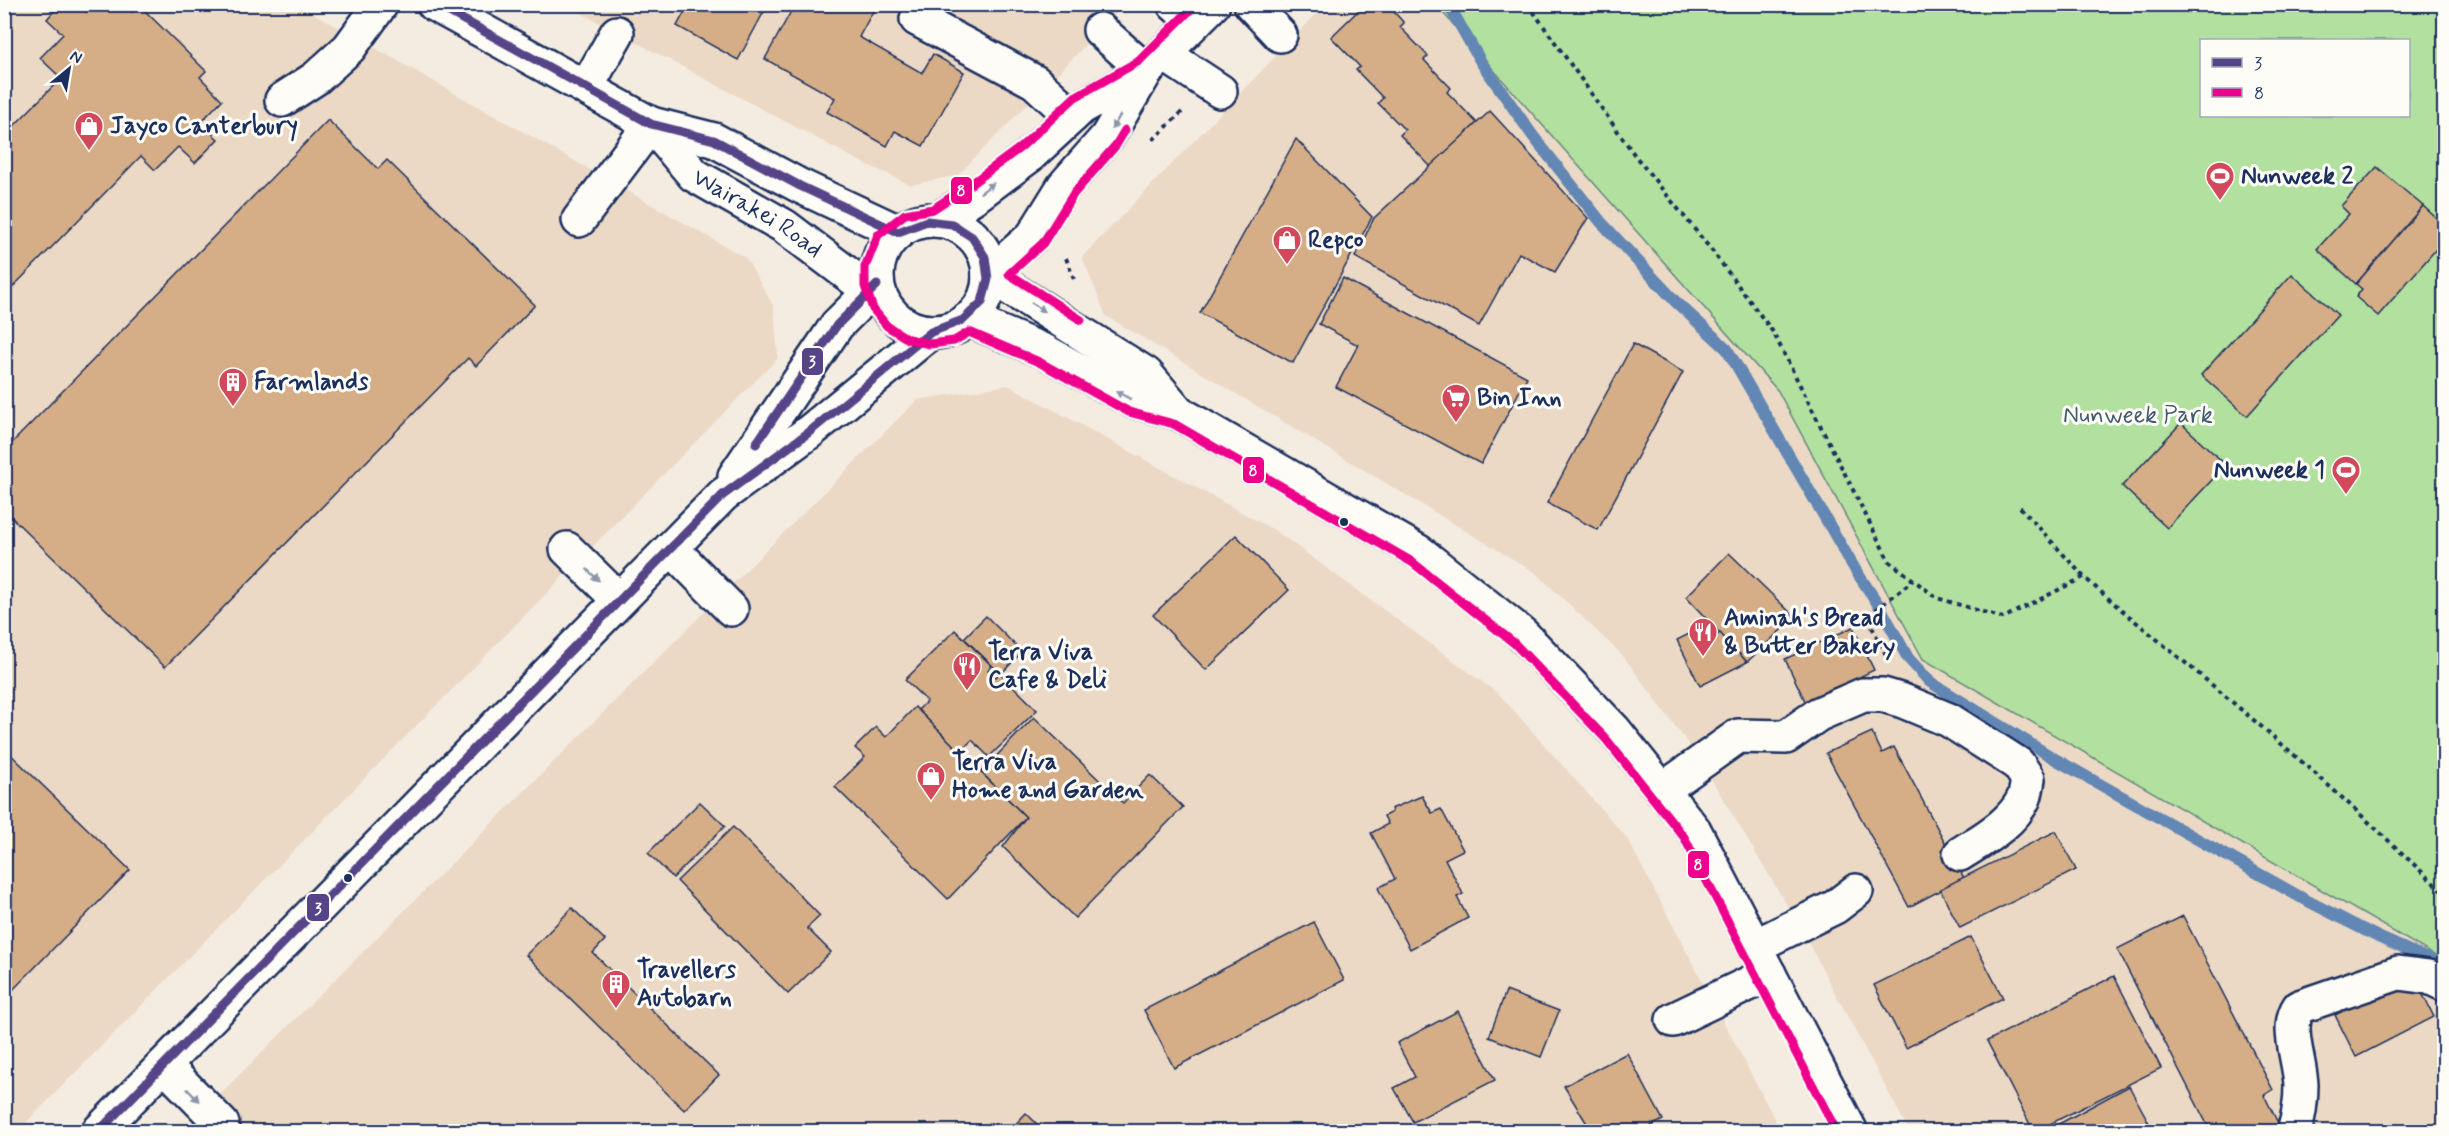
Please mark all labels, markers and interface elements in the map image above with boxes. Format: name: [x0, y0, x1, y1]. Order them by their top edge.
north arrow: [39, 39, 99, 99]
legend: [2200, 39, 2410, 117]
text: N: [66, 46, 86, 69]
text: 3: [2254, 52, 2262, 76]
text: 8: [2254, 82, 2264, 106]
shop icon: Jayco Canterbury: [73, 110, 105, 152]
place label: Jayco Canterbury: [110, 111, 298, 142]
one-way arrow: [1110, 114, 1121, 130]
sports icon: Nunweek 2: [2204, 160, 2236, 202]
place label: Nunweek 2: [2241, 161, 2353, 192]
street label: Wairakei Road: [687, 162, 829, 265]
line badge: 8: [950, 176, 973, 205]
text: 8: [956, 181, 966, 202]
one-way arrow: [979, 182, 994, 194]
shop icon: Repco: [1271, 224, 1303, 266]
place label: Repco: [1308, 225, 1364, 256]
one-way arrow: [1030, 301, 1046, 312]
line badge: 3: [801, 347, 824, 376]
text: 3: [808, 352, 816, 373]
building icon: Farmlands: [217, 366, 249, 408]
place label: Farmlands: [254, 367, 369, 398]
supermarket icon: Bin Inn: [1440, 382, 1472, 424]
place label: Bin Inn: [1477, 383, 1562, 414]
one-way arrow: [1114, 390, 1131, 400]
park label: Nunweek Park: [2063, 400, 2213, 431]
sports icon: Nunweek 1: [2330, 454, 2362, 496]
place label: Nunweek 1: [2214, 455, 2325, 486]
line badge: 8: [1242, 456, 1265, 484]
text: 8: [1248, 461, 1258, 482]
unlabelled marker: [1338, 516, 1350, 528]
one-way arrow: [585, 567, 599, 581]
place label: Aminah's Bread & Butter Bakery: [1724, 603, 1895, 662]
restaurant icon: Aminah's Bread & Butter Bakery: [1687, 616, 1719, 658]
place label: Terra Viva Cafe & Deli: [988, 637, 1107, 696]
restaurant icon: Terra Viva Cafe & Deli: [951, 650, 983, 692]
place label: Terra Viva Home and Garden: [952, 747, 1144, 806]
shop icon: Terra Viva Home and Garden: [915, 760, 947, 802]
line badge: 8: [1687, 850, 1710, 879]
text: 8: [1693, 855, 1703, 876]
unlabelled marker: [342, 872, 354, 884]
line badge: 3: [306, 893, 330, 922]
text: 3: [314, 899, 322, 920]
place label: Travellers Autobarn: [637, 955, 736, 1014]
building icon: Travellers Autobarn: [600, 968, 632, 1010]
one-way arrow: [185, 1087, 199, 1101]

